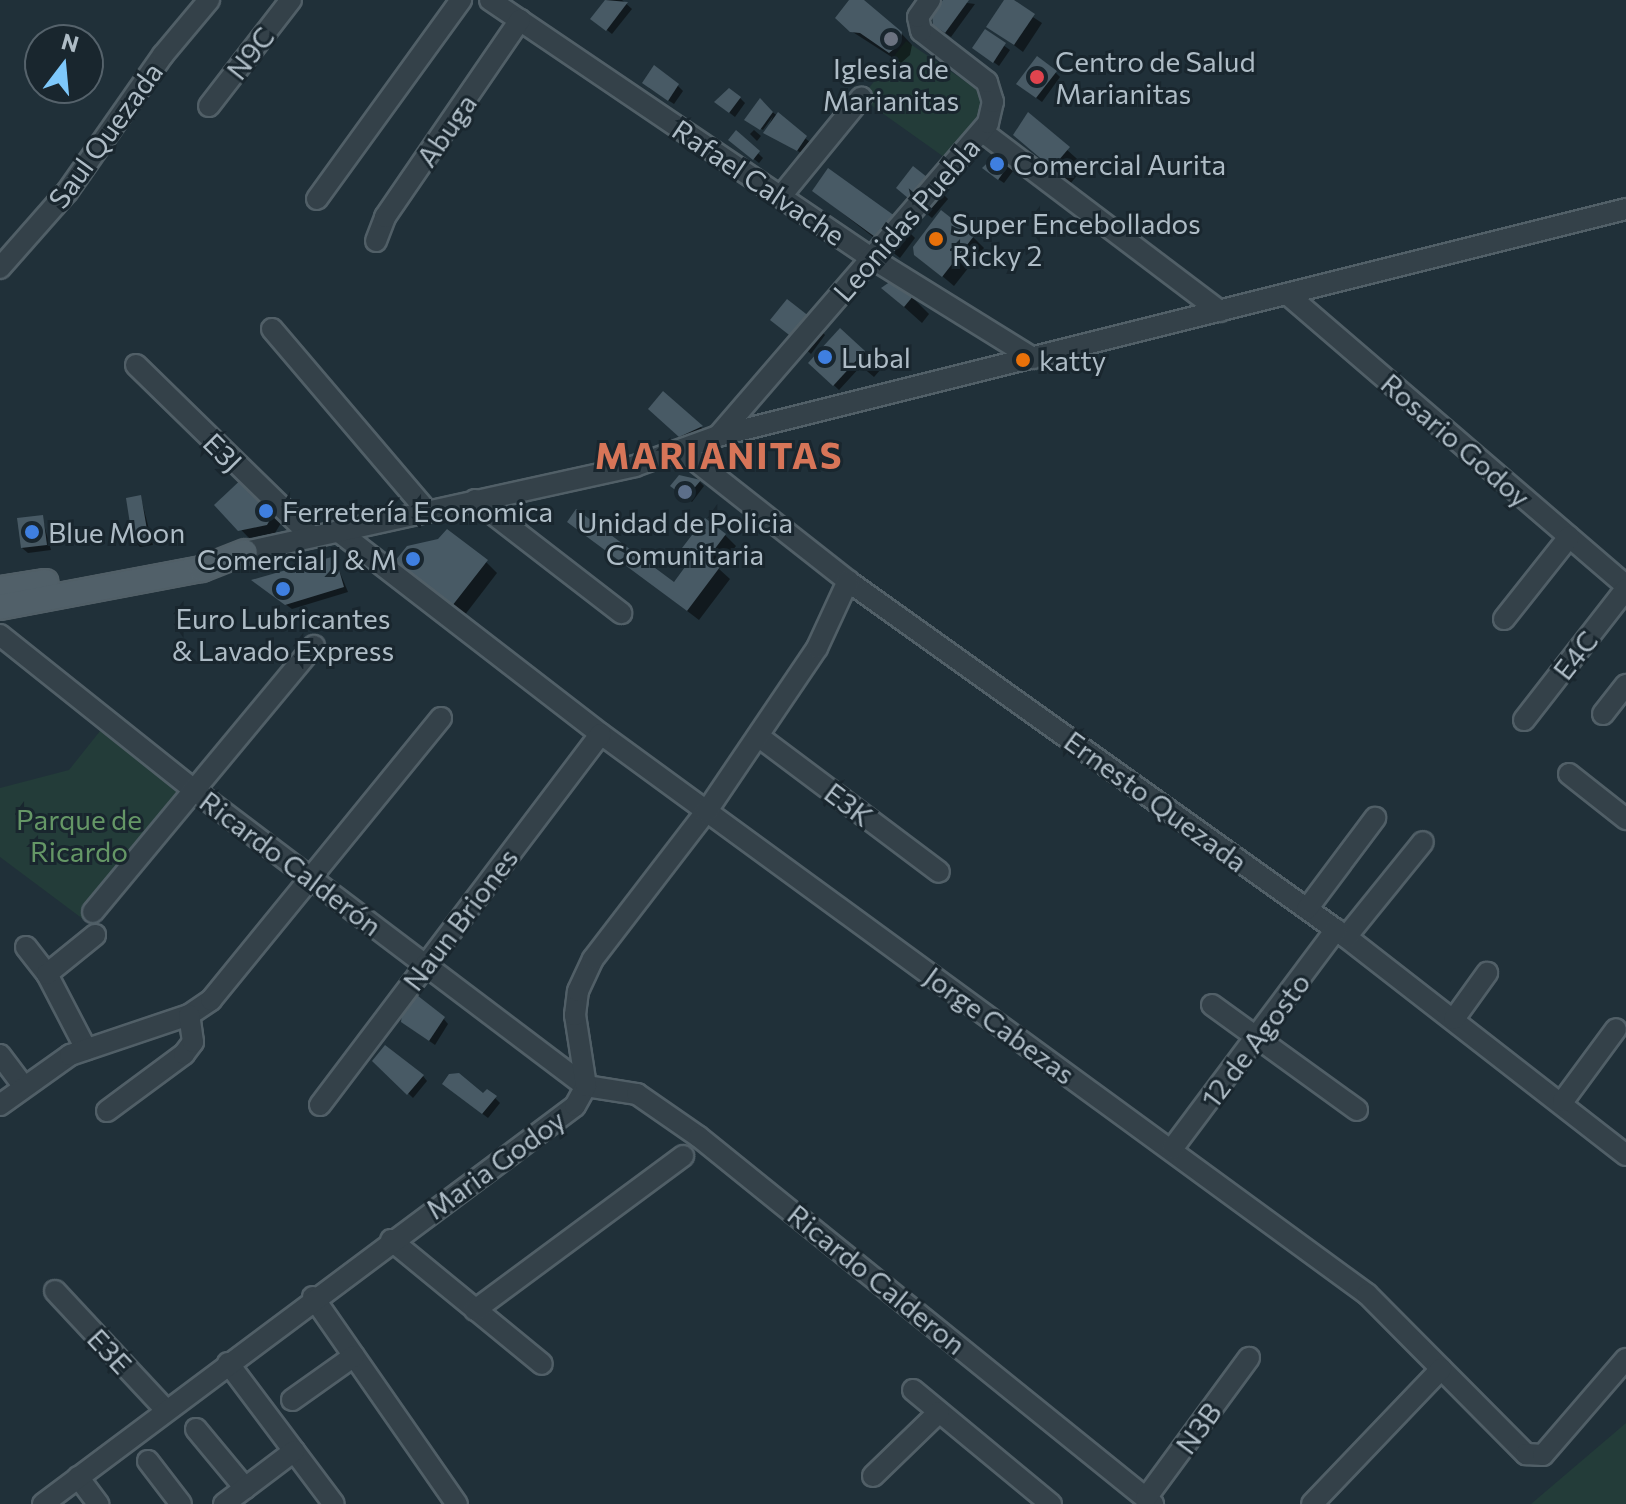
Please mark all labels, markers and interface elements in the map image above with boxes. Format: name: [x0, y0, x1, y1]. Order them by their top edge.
street label: N9C: [219, 20, 281, 86]
north arrow: [24, 24, 104, 104]
text: N: [59, 27, 82, 58]
marker: Iglesia de Marianitas: [882, 30, 900, 48]
place label: Centro de Salud Marianitas: [1055, 44, 1256, 110]
place label: Iglesia de Marianitas: [823, 51, 959, 117]
street label: Saul Quezada: [41, 56, 169, 214]
marker: Centro de Salud Marianitas: [1026, 66, 1048, 88]
street label: Abuga: [409, 87, 483, 173]
street label: Rafael Calvache: [667, 112, 851, 252]
street label: Leonidas Puebla: [826, 130, 986, 308]
place label: Comercial Aurita: [1013, 147, 1226, 181]
marker: Comercial Aurita: [988, 155, 1006, 173]
place label: Super Encebollados Ricky 2: [952, 206, 1201, 272]
marker: Super Encebollados Ricky 2: [927, 230, 945, 248]
place label: Lubal: [841, 340, 911, 374]
place label: katty: [1039, 343, 1106, 377]
marker: Lubal: [816, 348, 834, 366]
marker: katty: [1014, 351, 1032, 369]
street label: Rosario Godoy: [1375, 366, 1537, 514]
street label: E3J: [197, 426, 249, 478]
district label: MARIANITAS: [595, 433, 843, 477]
marker: Unidad de Policia Comunitaria: [676, 483, 694, 501]
place label: Ferretería Economica: [282, 494, 553, 528]
marker: Ferretería Economica: [257, 502, 275, 520]
place label: Unidad de Policia Comunitaria: [577, 505, 793, 571]
place label: Blue Moon: [48, 515, 185, 549]
marker: Blue Moon: [23, 523, 41, 541]
place label: Comercial J & M: [197, 542, 397, 576]
marker: Comercial J & M: [404, 550, 422, 568]
marker: Euro Lubricantes & Lavado Express: [274, 580, 292, 598]
place label: Euro Lubricantes & Lavado Express: [172, 601, 394, 667]
street label: E4C: [1546, 624, 1604, 686]
street label: Ernesto Quezada: [1058, 724, 1254, 878]
street label: E3K: [818, 775, 880, 833]
street label: Ricardo Calderón: [194, 784, 388, 942]
park label: Parque de Ricardo: [16, 802, 142, 868]
street label: Naun Briones: [396, 841, 524, 997]
street label: Jorge Cabezas: [918, 959, 1082, 1091]
street label: 12 de Agosto: [1193, 966, 1317, 1114]
street label: Maria Godoy: [419, 1102, 571, 1226]
street label: Ricardo Calderon: [781, 1197, 973, 1361]
street label: E3E: [81, 1322, 139, 1380]
street label: N3B: [1168, 1396, 1228, 1460]

